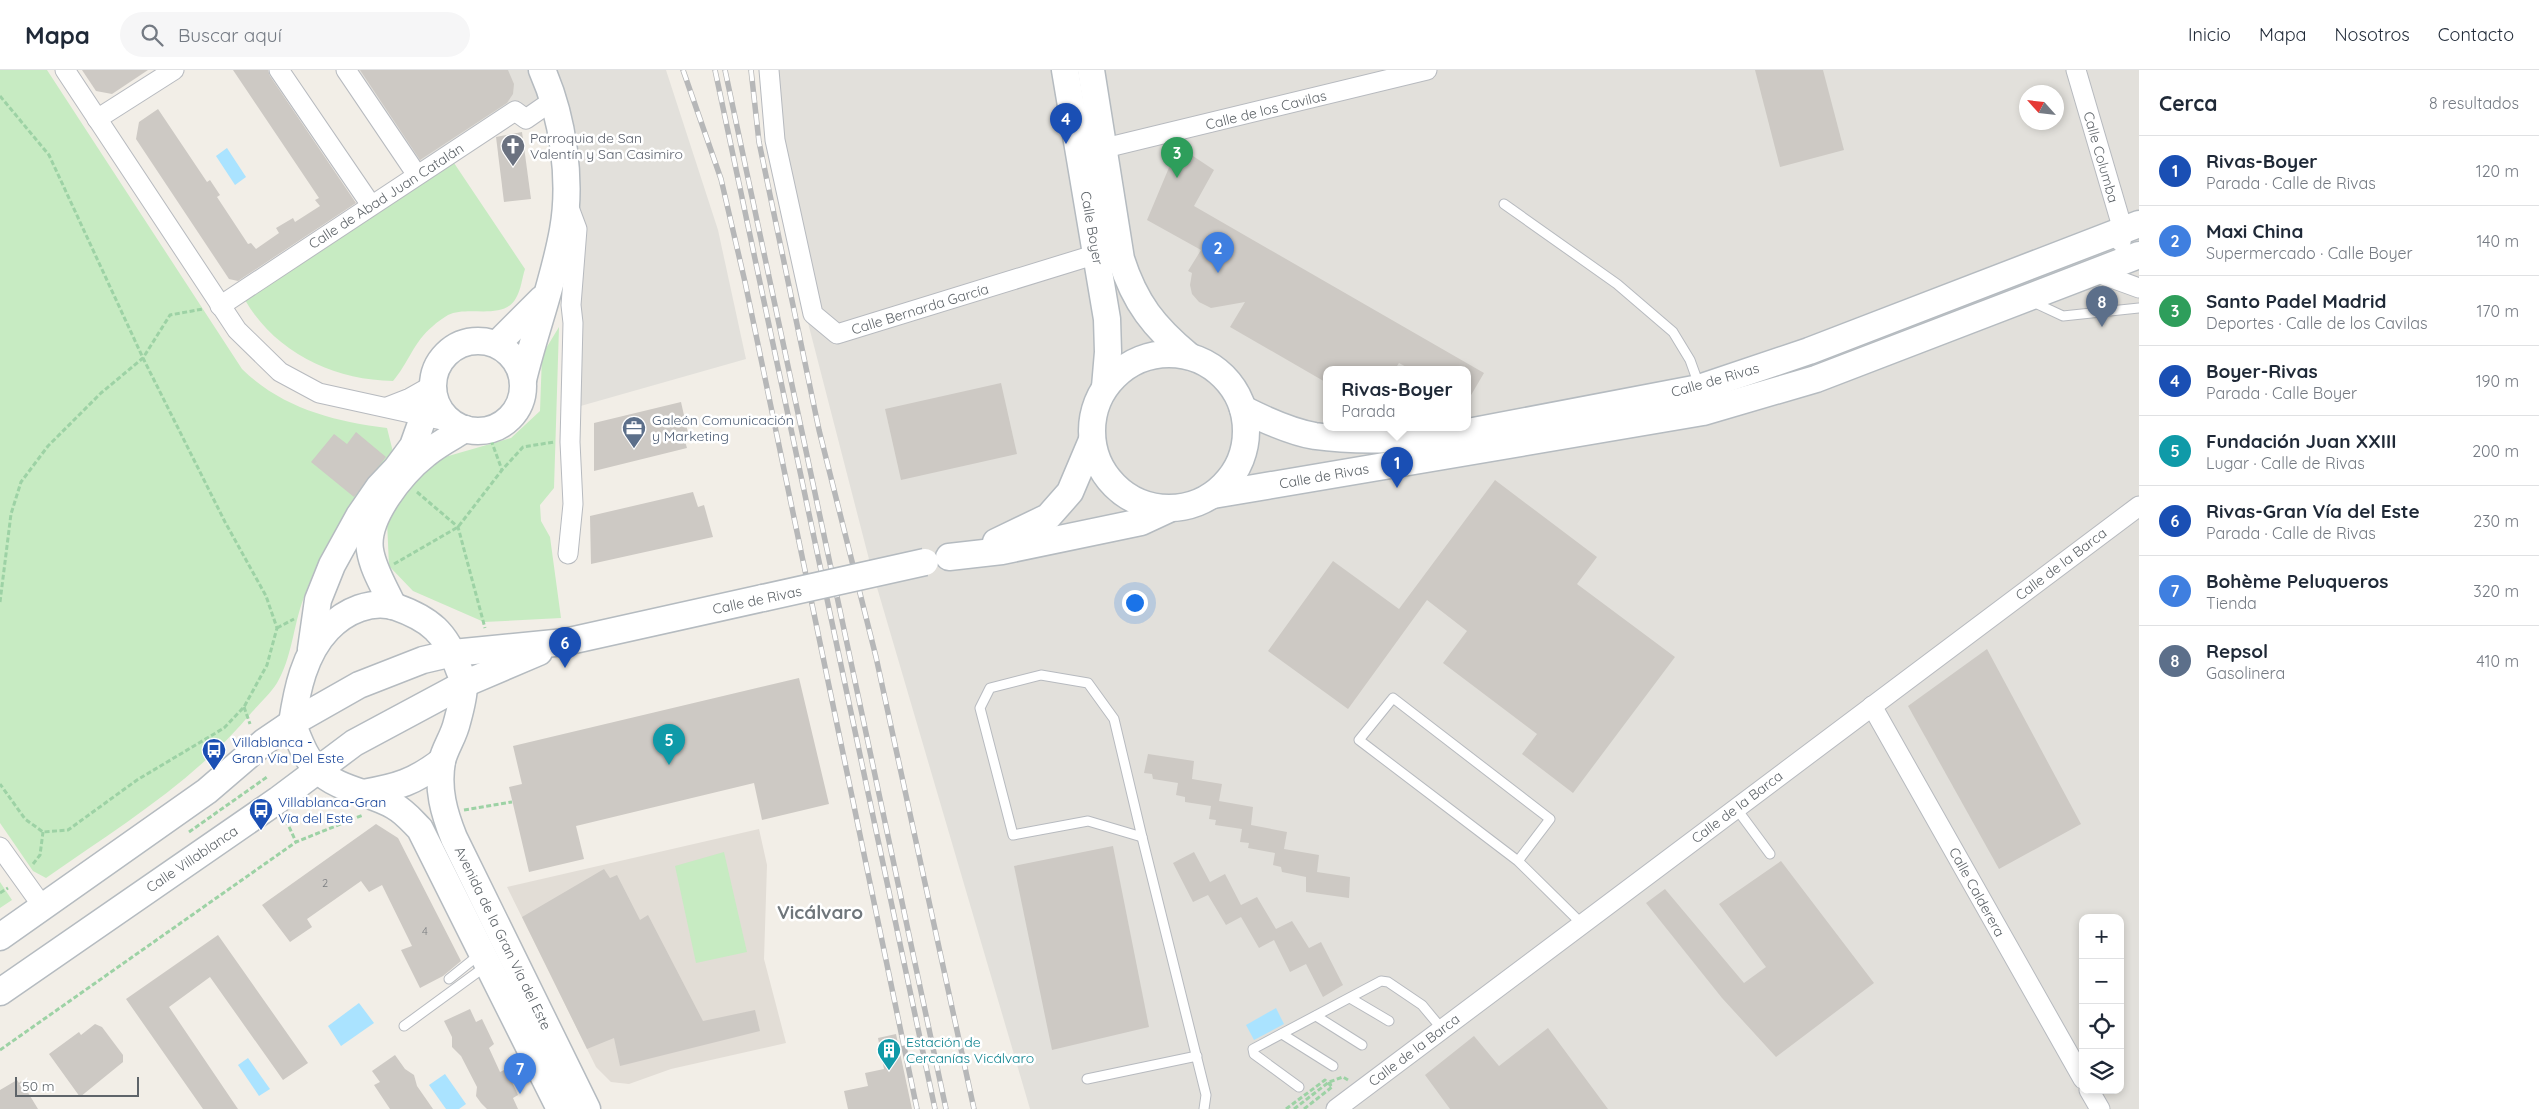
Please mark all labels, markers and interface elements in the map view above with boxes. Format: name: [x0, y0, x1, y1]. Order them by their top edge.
search box: [120, 12, 470, 57]
text: Mapa: [25, 20, 90, 50]
icon: search: [138, 21, 166, 49]
text: Buscar aquí: [178, 23, 282, 47]
text: Inicio: [2188, 23, 2231, 46]
text: Mapa: [2259, 23, 2307, 46]
text: Nosotros: [2335, 23, 2410, 46]
text: Contacto: [2438, 23, 2514, 46]
north arrow: [2019, 85, 2064, 130]
street label: Calle de los Cavilas: [1204, 86, 1328, 134]
text: Cerca: [2159, 90, 2217, 116]
text: 8 resultados: [2429, 93, 2519, 113]
pin: 4: [1050, 103, 1082, 144]
street label: Calle Columba: [2079, 109, 2123, 205]
place label: Parroquia de San Valentín y San Casimiro: [530, 129, 683, 163]
church icon: Parroquia de San Valentín y San Casimiro: [500, 133, 526, 167]
pin: 3: [1161, 137, 1193, 178]
street label: Calle de Abad Juan Catalán: [305, 139, 467, 253]
text: Rivas-Boyer: [2206, 149, 2318, 173]
text: 1: [2172, 161, 2178, 181]
text: 120 m: [2476, 161, 2519, 181]
text: Parada · Calle de Rivas: [2206, 173, 2376, 193]
street label: Calle Boyer: [1077, 190, 1107, 267]
text: Maxi China: [2206, 219, 2303, 243]
text: 2: [2170, 231, 2180, 251]
text: 140 m: [2476, 231, 2519, 251]
pin: 2: [1202, 232, 1234, 273]
text: Supermercado · Calle Boyer: [2206, 243, 2413, 263]
street label: Calle Bernarda García: [849, 280, 991, 338]
pin: 8: [2086, 286, 2118, 327]
text: Santo Padel Madrid: [2206, 289, 2386, 313]
text: 3: [2171, 301, 2179, 321]
text: 170 m: [2476, 301, 2519, 321]
text: Deportes · Calle de los Cavilas: [2206, 313, 2428, 333]
street label: Calle de Rivas: [1669, 359, 1761, 401]
text: Boyer-Rivas: [2206, 359, 2318, 383]
popup: [1323, 366, 1471, 431]
text: 4: [2170, 371, 2180, 391]
text: 190 m: [2476, 371, 2519, 391]
text: Rivas-Boyer: [1341, 377, 1453, 401]
text: Parada · Calle Boyer: [2206, 383, 2357, 403]
text: Parada: [1341, 401, 1395, 421]
place label: Galeón Comunicación y Marketing: [652, 411, 794, 445]
office icon: Galeón Comunicación y Marketing: [621, 415, 647, 449]
text: Fundación Juan XXIII: [2206, 429, 2396, 453]
text: 5: [2170, 441, 2180, 461]
text: 200 m: [2472, 441, 2519, 461]
pin: 1: [1381, 447, 1413, 488]
text: Lugar · Calle de Rivas: [2206, 453, 2365, 473]
street label: Calle de Rivas: [1278, 459, 1370, 493]
text: Rivas-Gran Vía del Este: [2206, 499, 2420, 523]
text: 6: [2171, 511, 2179, 531]
text: 230 m: [2473, 511, 2519, 531]
text: Parada · Calle de Rivas: [2206, 523, 2376, 543]
street label: Calle de la Barca: [2012, 524, 2110, 604]
text: Bohème Peluqueros: [2206, 569, 2388, 593]
text: 7: [2171, 581, 2179, 601]
text: 320 m: [2473, 581, 2519, 601]
street label: Calle de Rivas: [711, 582, 803, 618]
your location: [1122, 590, 1148, 616]
text: Tienda: [2206, 593, 2257, 613]
pin: 6: [549, 627, 581, 668]
text: Repsol: [2206, 639, 2268, 663]
text: 8: [2171, 651, 2179, 671]
text: 410 m: [2476, 651, 2519, 671]
text: Gasolinera: [2206, 663, 2285, 683]
pin: 5: [653, 724, 685, 765]
place label: Villablanca - Gran Vía Del Este: [232, 733, 344, 767]
bus stop icon: Villablanca - Gran Vía Del Este: [201, 737, 227, 771]
street label: Calle de la Barca: [1688, 767, 1786, 847]
place label: Villablanca-Gran Vía del Este: [278, 793, 386, 827]
bus stop icon: Villablanca-Gran Vía del Este: [248, 797, 274, 831]
street label: Calle Villablanca: [143, 822, 241, 896]
street label: Avenida de la Gran Vía del Este: [451, 843, 555, 1033]
street label: Calle Calderera: [1945, 844, 2009, 940]
house number: 2: [322, 876, 328, 890]
district label: Vicálvaro: [777, 900, 863, 924]
map controls: [2079, 914, 2124, 1094]
button: +: [2079, 914, 2124, 959]
house number: 4: [422, 924, 428, 938]
button: −: [2079, 959, 2124, 1004]
button: locate: [2079, 1004, 2124, 1049]
street label: Calle de la Barca: [1365, 1010, 1463, 1090]
place label: Estación de Cercanías Vicálvaro: [906, 1033, 1034, 1067]
building icon: Estación de Cercanías Vicálvaro: [876, 1037, 902, 1071]
button: layers: [2079, 1049, 2124, 1094]
pin: 7: [504, 1053, 536, 1094]
scale bar: [15, 1074, 139, 1097]
text: 50 m: [22, 1077, 55, 1095]

